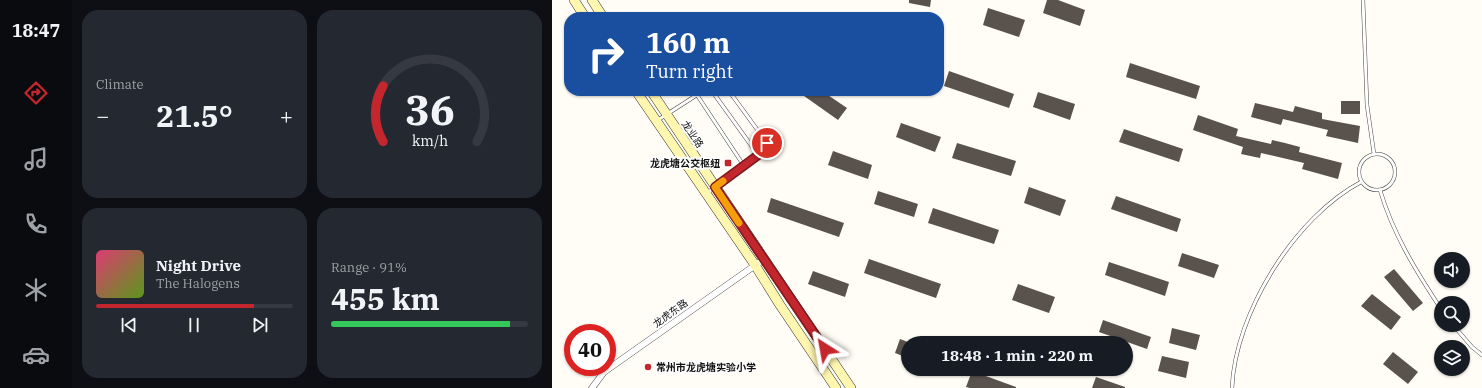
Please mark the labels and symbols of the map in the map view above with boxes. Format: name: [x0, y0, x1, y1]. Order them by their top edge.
street label: 龙业路: [679, 118, 706, 150]
pin: [750, 126, 784, 160]
place label: 龙虎塘公交枢纽: [650, 157, 720, 170]
marker: 龙虎塘公交枢纽: [723, 158, 733, 168]
street label: 龙虎东路: [650, 296, 690, 330]
speed limit sign: 40: [564, 324, 616, 376]
position arrow: [804, 328, 846, 370]
place label: 常州市龙虎塘实验小学: [656, 361, 756, 374]
marker: 常州市龙虎塘实验小学: [643, 362, 653, 372]

